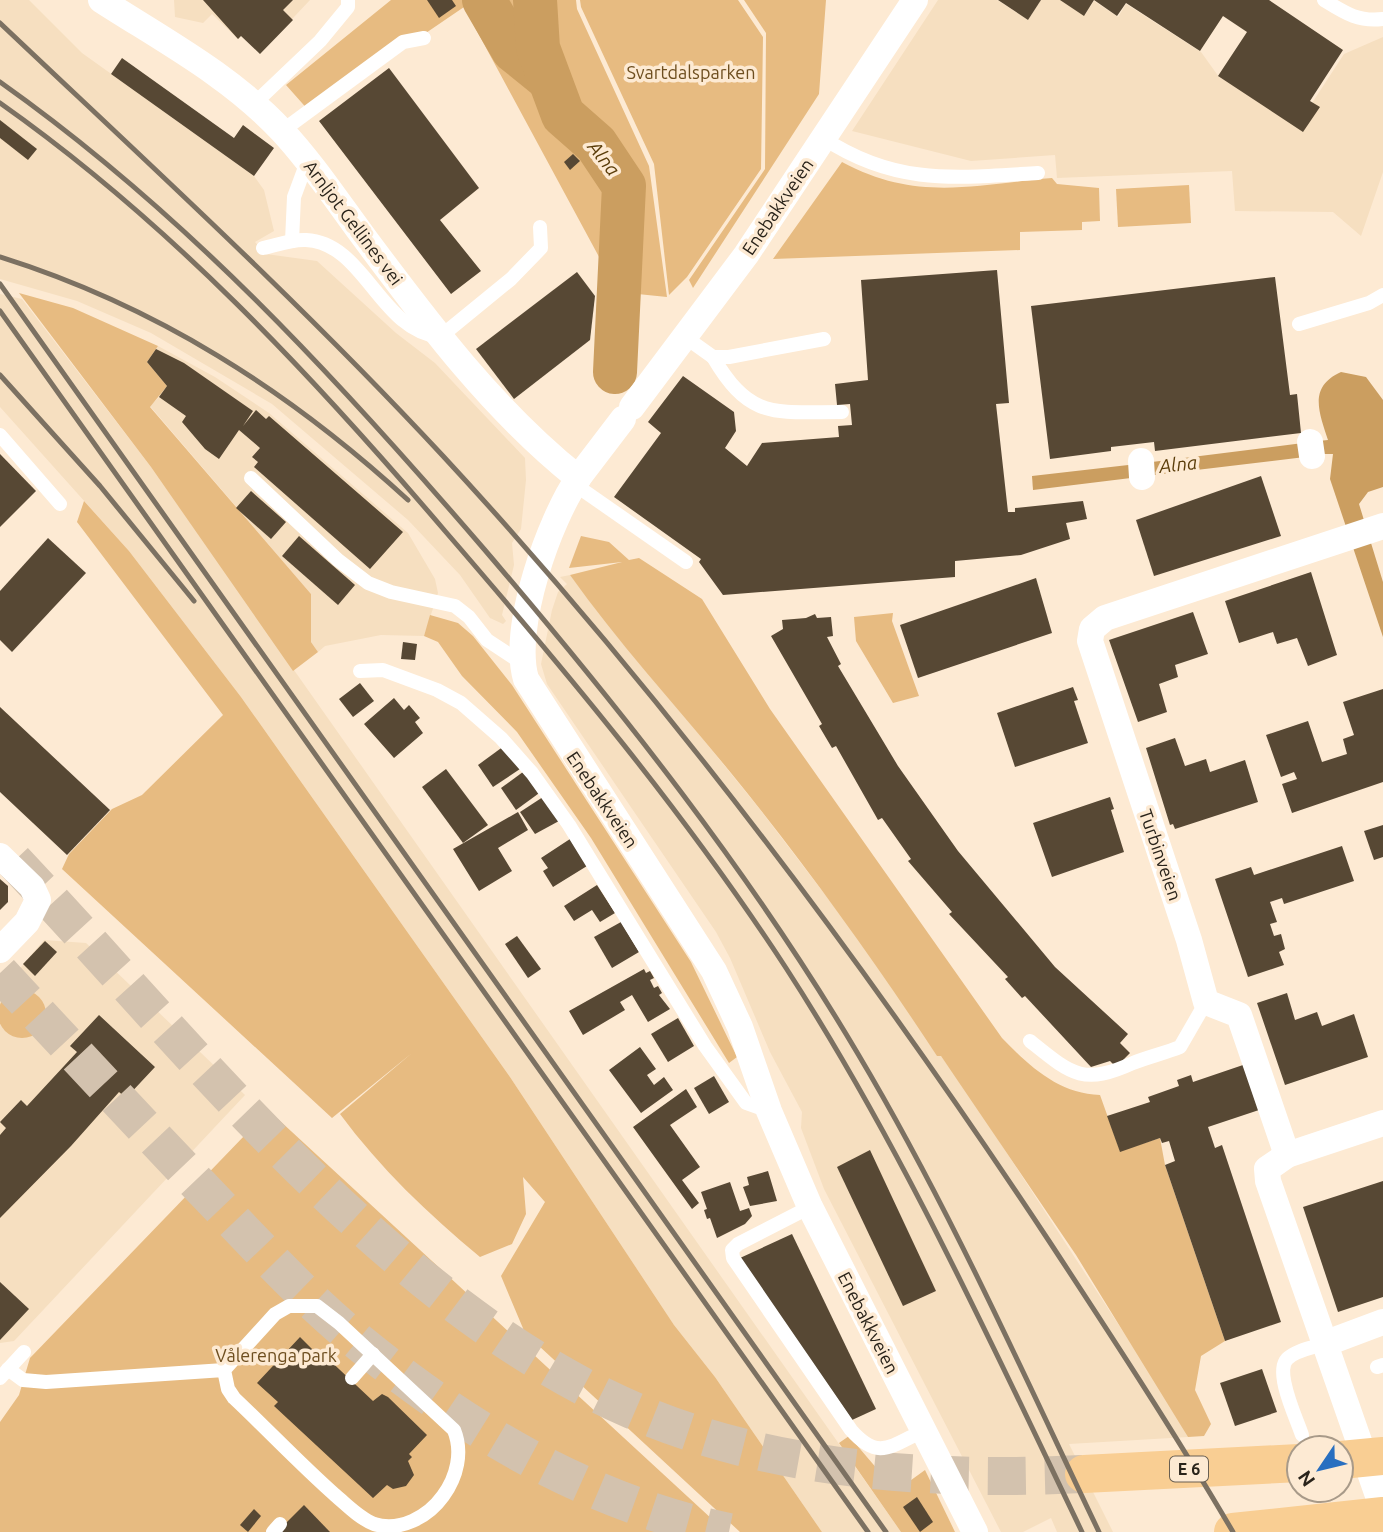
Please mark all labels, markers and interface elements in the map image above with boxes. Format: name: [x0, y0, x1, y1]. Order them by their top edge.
park label: Svartdalsparken: [626, 62, 756, 82]
water label: Alna: [583, 135, 624, 180]
street label: Enebakkveien: [738, 155, 817, 258]
street label: Arnljot Gellines vei: [301, 156, 407, 289]
water label: Alna: [1157, 451, 1198, 477]
street label: Enebakkveien: [563, 748, 642, 851]
street label: Turbinveien: [1136, 806, 1186, 903]
street label: Enebakkveien: [835, 1268, 903, 1377]
park label: Vålerenga park: [215, 1345, 337, 1365]
north arrow: [1285, 1434, 1355, 1504]
road number: E 6: [1170, 1456, 1208, 1482]
text: N: [1293, 1467, 1319, 1491]

